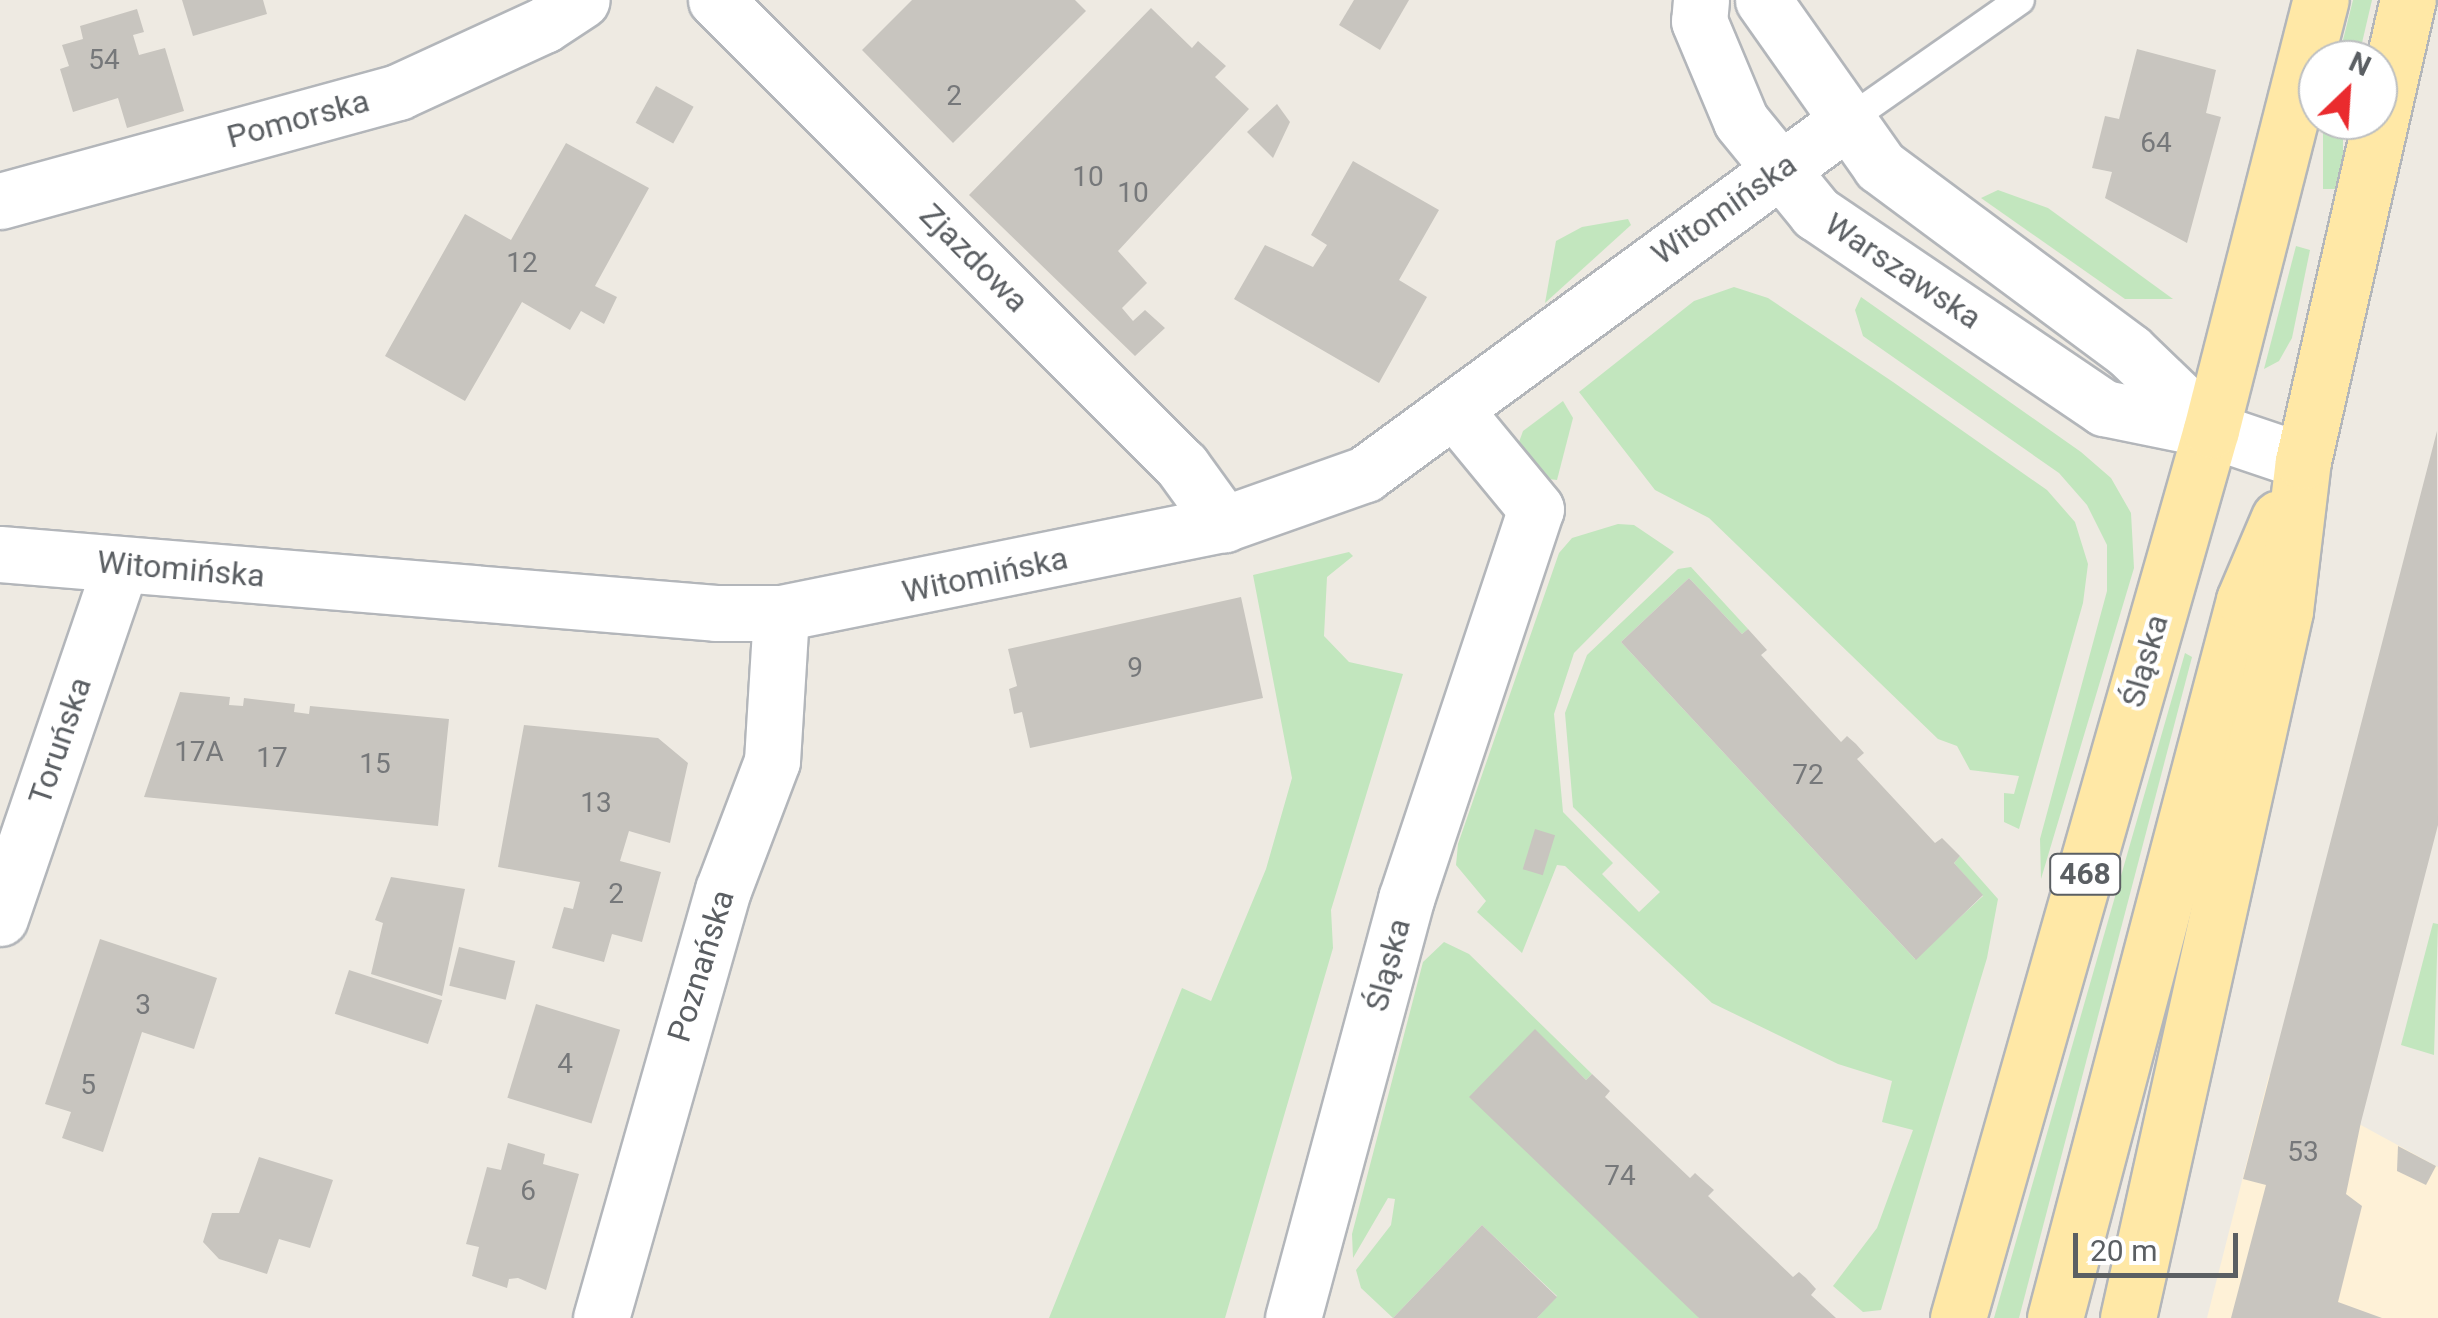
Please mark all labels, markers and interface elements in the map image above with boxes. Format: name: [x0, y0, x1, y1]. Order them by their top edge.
north arrow: [2298, 40, 2398, 140]
house number: 54: [88, 43, 120, 77]
text: N: [2344, 45, 2376, 83]
house number: 2: [946, 79, 962, 113]
street label: Pomorska: [223, 82, 373, 156]
house number: 64: [2140, 126, 2172, 160]
street label: Witomińska: [1644, 145, 1804, 273]
house number: 10: [1072, 160, 1104, 194]
house number: 10: [1117, 176, 1149, 210]
street label: Zjazdowa: [912, 196, 1036, 320]
street label: Warszawska: [1818, 205, 1988, 337]
house number: 12: [506, 246, 538, 280]
street label: Witomińska: [899, 539, 1071, 611]
street label: Witomińska: [96, 543, 266, 595]
street label: Śląska: [2114, 610, 2176, 712]
house number: 9: [1127, 651, 1143, 685]
street label: Toruńska: [20, 672, 100, 810]
house number: 17A: [174, 735, 224, 769]
house number: 17: [256, 741, 288, 775]
house number: 15: [359, 747, 391, 781]
house number: 72: [1792, 758, 1824, 792]
house number: 13: [580, 786, 612, 820]
road number: 468: [2048, 849, 2122, 899]
house number: 2: [608, 877, 624, 911]
street label: Poznańska: [660, 885, 742, 1047]
street label: Śląska: [1357, 914, 1419, 1016]
house number: 3: [135, 988, 151, 1022]
house number: 4: [557, 1047, 573, 1081]
house number: 5: [80, 1068, 96, 1102]
house number: 53: [2287, 1135, 2319, 1169]
house number: 74: [1604, 1159, 1636, 1193]
house number: 6: [520, 1174, 536, 1208]
scale bar: [2078, 1213, 2243, 1275]
text: 20 m: [2090, 1233, 2157, 1268]

